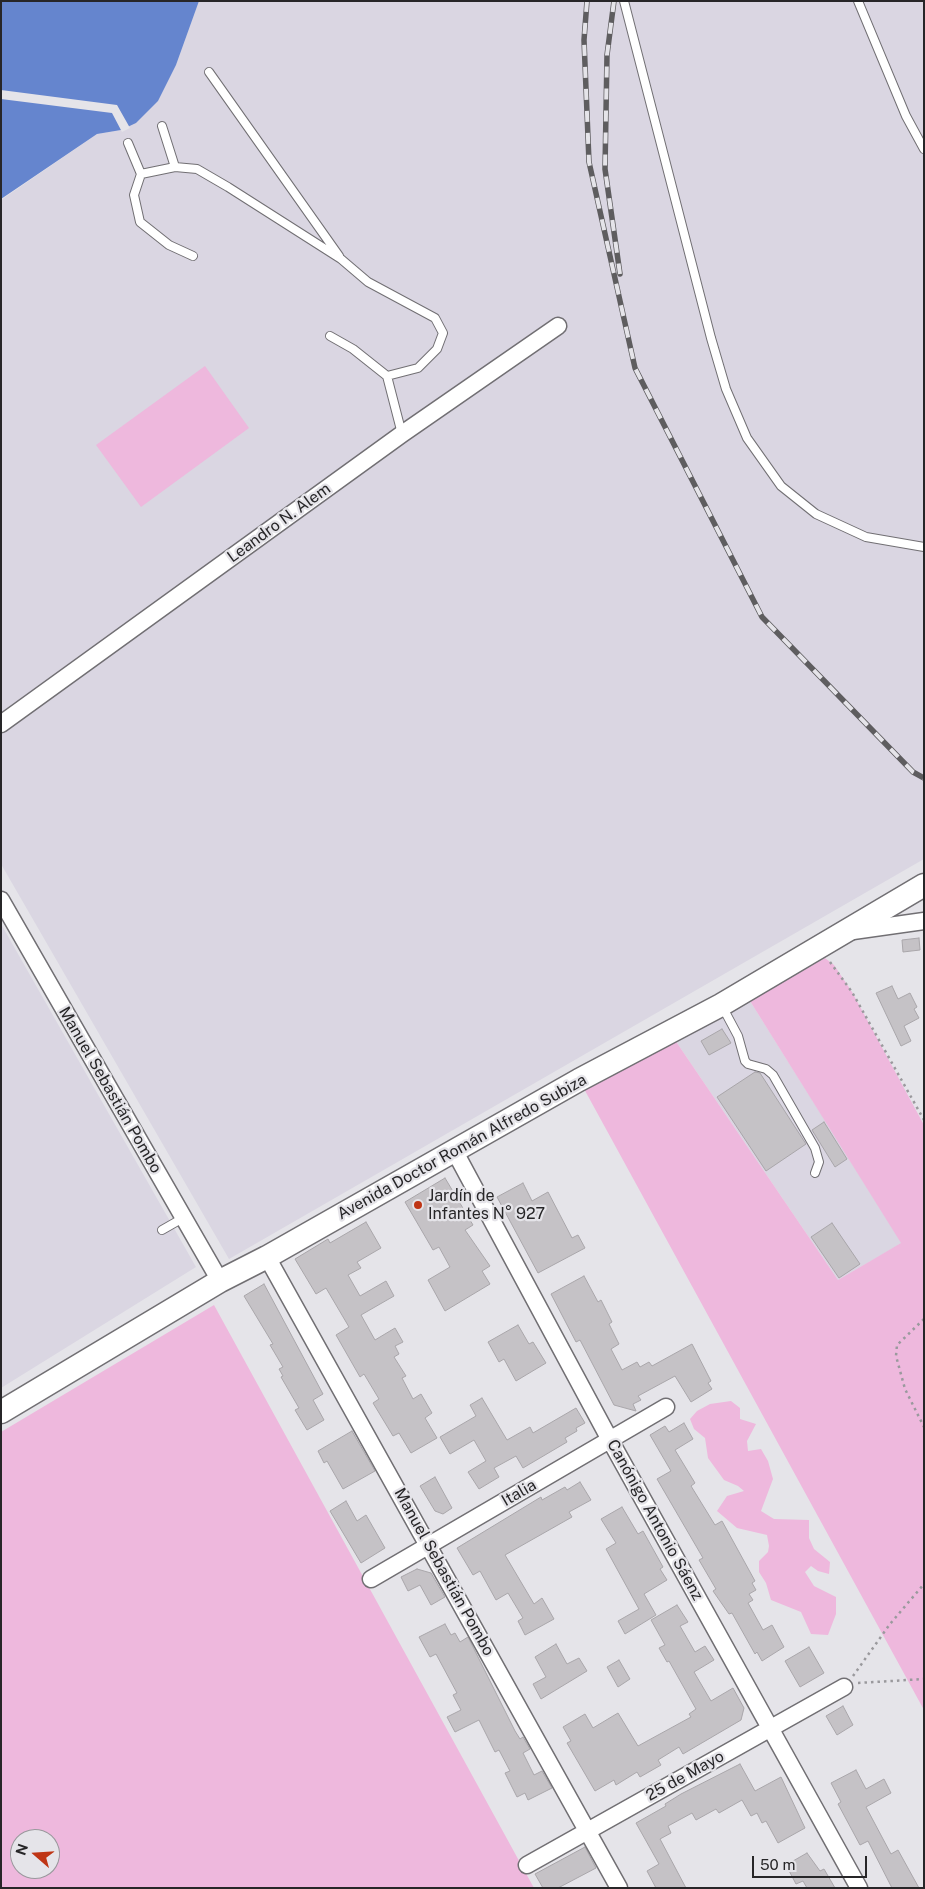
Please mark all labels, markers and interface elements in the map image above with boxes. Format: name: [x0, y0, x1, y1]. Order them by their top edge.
street label: Leandro N. Alem: [224, 479, 334, 567]
street label: Manuel Sebastián Pombo: [54, 1003, 166, 1177]
street label: Avenida Doctor Román Alfredo Subiza: [334, 1070, 590, 1224]
place label: Jardín de Infantes N° 927: [428, 1186, 545, 1224]
marker: Jardín de Infantes N° 927: [412, 1199, 424, 1211]
street label: Canónigo Antonio Sáenz: [603, 1436, 707, 1604]
street label: Italia: [498, 1475, 540, 1511]
street label: Manuel Sebastián Pombo: [390, 1485, 498, 1659]
street label: 25 de Mayo: [643, 1747, 727, 1805]
north arrow: [10, 1829, 60, 1879]
text: N: [12, 1842, 31, 1857]
scale bar: [755, 1846, 870, 1878]
text: 50 m: [760, 1856, 795, 1873]

